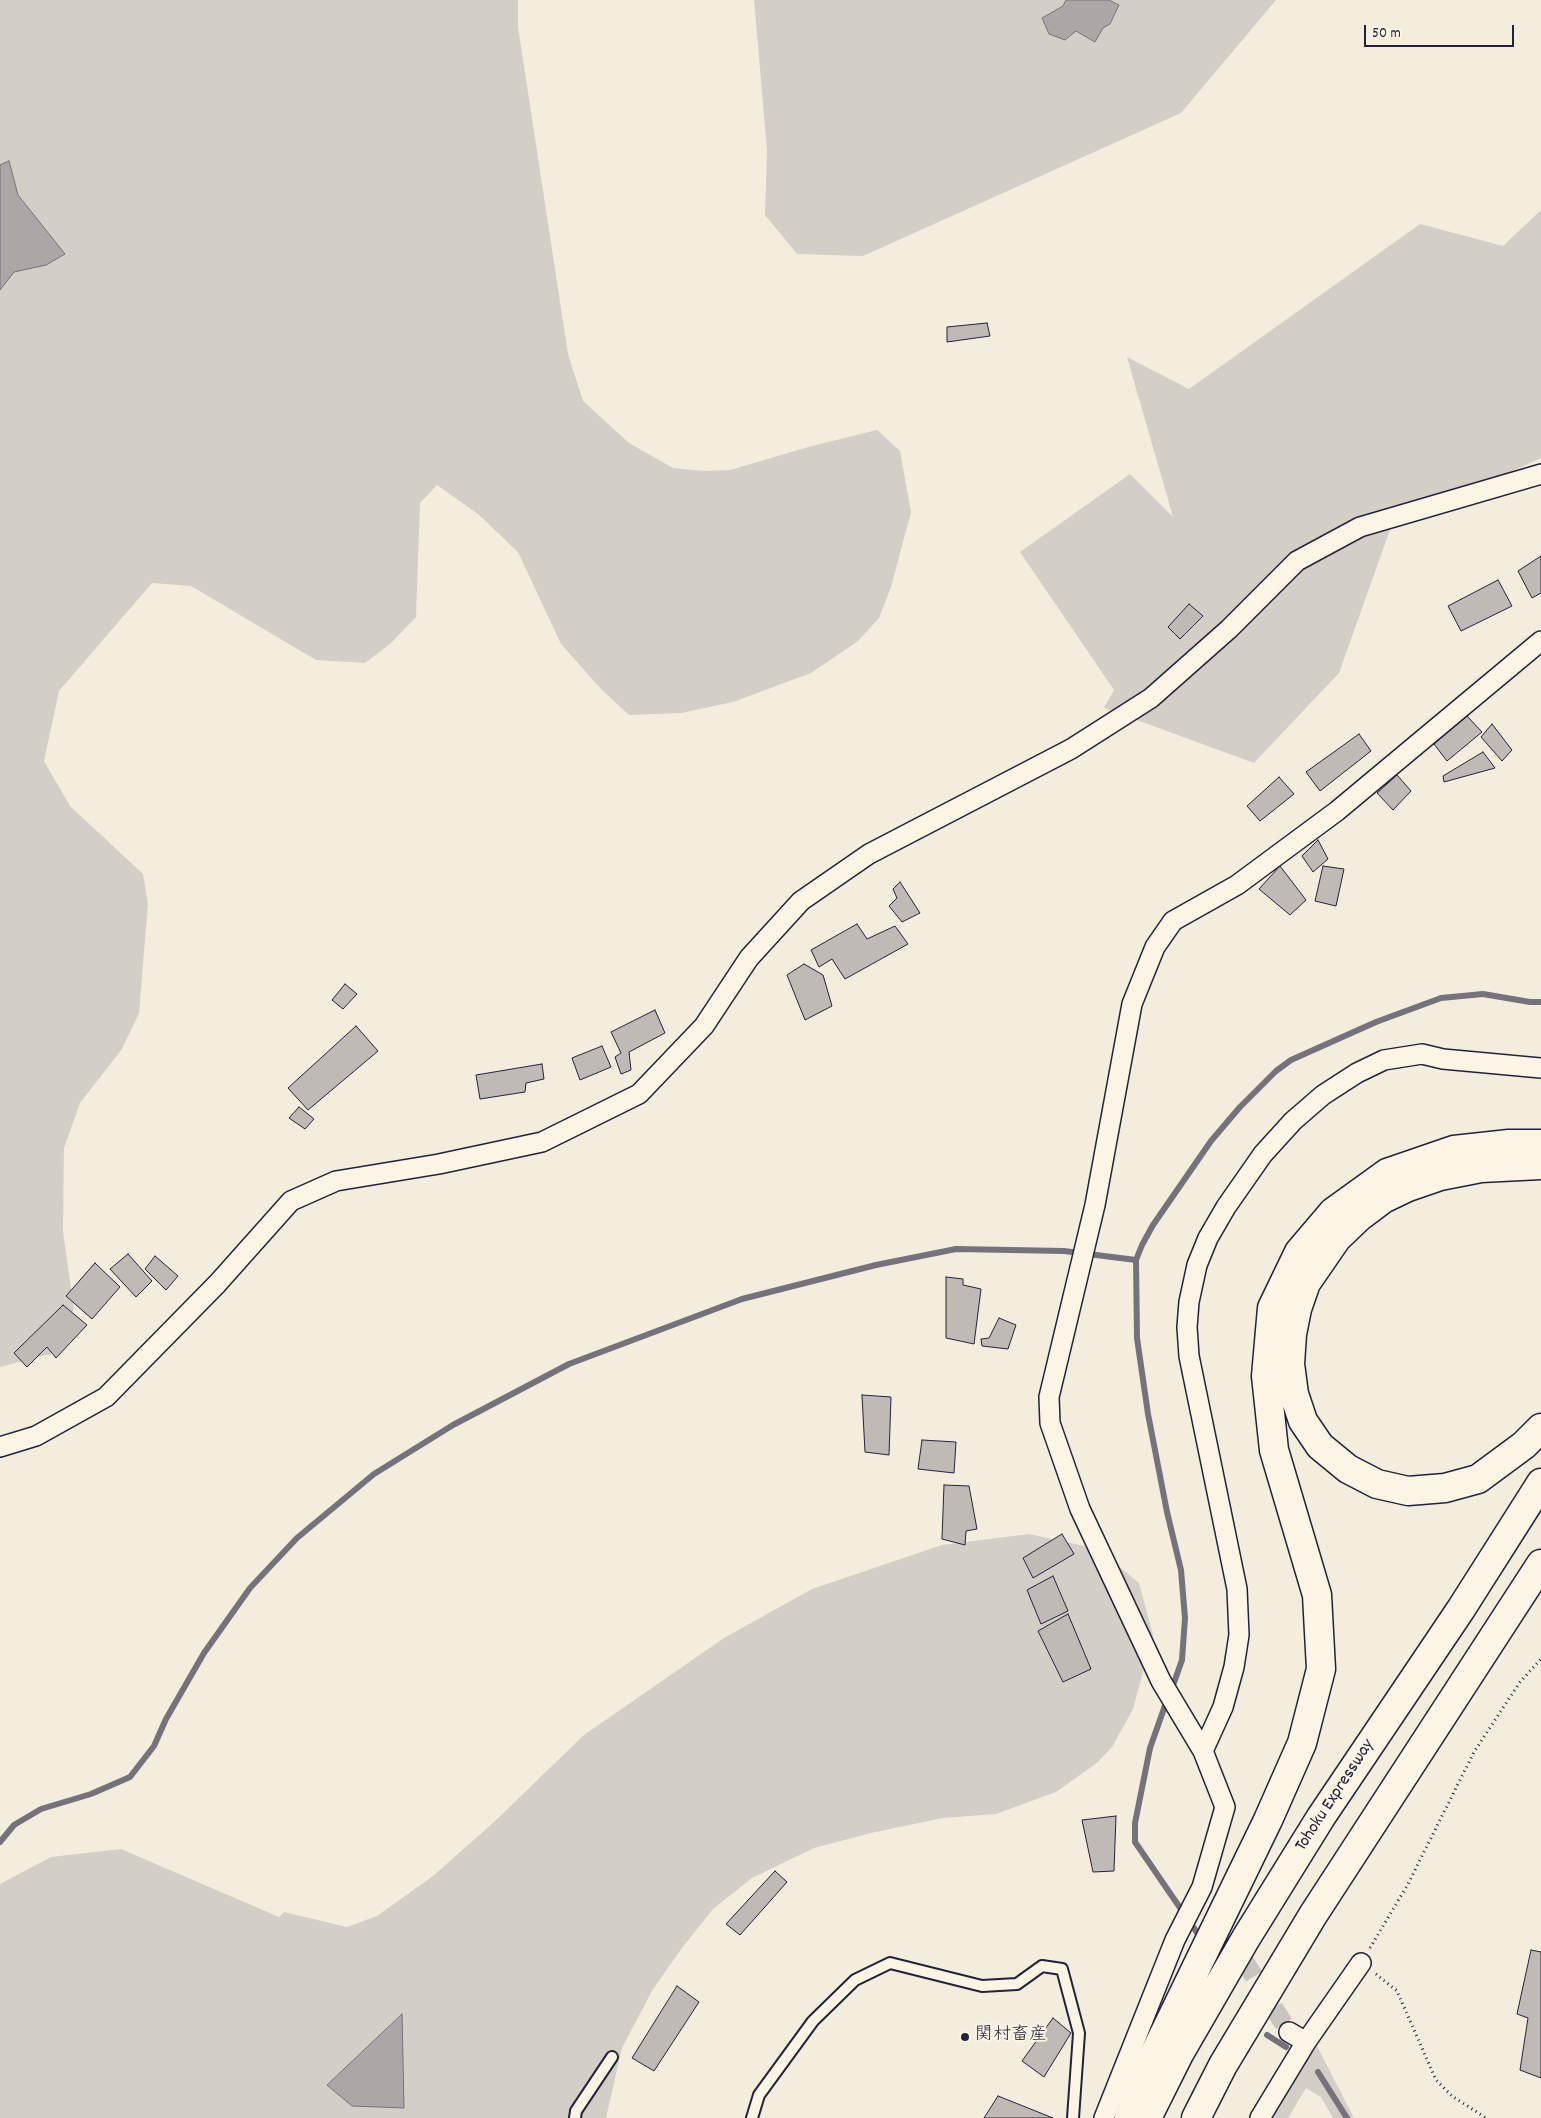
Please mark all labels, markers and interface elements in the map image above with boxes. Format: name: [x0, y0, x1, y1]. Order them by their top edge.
scale bar: [1366, 15, 1516, 47]
text: 50 m: [1372, 23, 1401, 45]
street label: Tohoku Expressway: [1292, 1736, 1380, 1856]
place label: 関村畜産: [975, 2026, 1047, 2048]
marker: 関村畜産: [959, 2031, 971, 2043]

